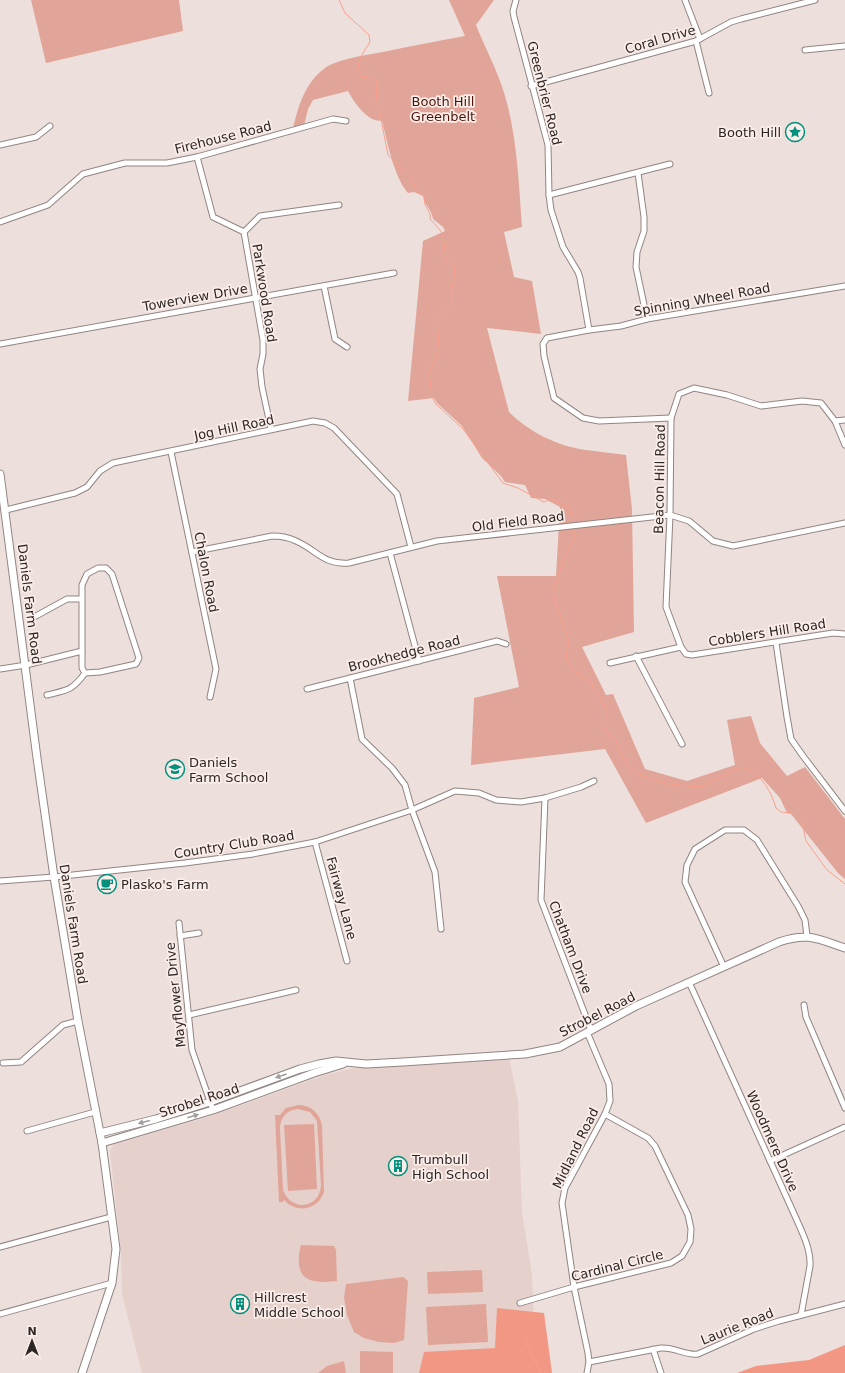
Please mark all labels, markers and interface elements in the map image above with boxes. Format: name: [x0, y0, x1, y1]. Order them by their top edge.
street label: Coral Drive: [623, 22, 697, 57]
street label: Greenbrier Road: [524, 40, 565, 147]
park label: Booth Hill Greenbelt: [411, 94, 475, 124]
street label: Firehouse Road: [173, 118, 273, 157]
place icon: Booth Hill: [784, 121, 806, 143]
place label: Booth Hill: [718, 125, 781, 140]
street label: Parkwood Road: [249, 243, 280, 343]
street label: Spinning Wheel Road: [633, 280, 771, 319]
street label: Towerview Drive: [140, 281, 249, 314]
street label: Jog Hill Road: [192, 412, 276, 444]
street label: Beacon Hill Road: [651, 424, 668, 534]
street label: Old Field Road: [471, 508, 565, 535]
street label: Chalon Road: [191, 530, 222, 614]
street label: Daniels Farm Road: [15, 543, 44, 665]
street label: Cobblers Hill Road: [707, 616, 827, 649]
street label: Brookhedge Road: [347, 632, 462, 675]
place label: Daniels Farm School: [189, 755, 268, 785]
school or university icon: Daniels Farm School: [164, 758, 186, 780]
street label: Country Club Road: [173, 828, 295, 861]
street label: Fairway Lane: [323, 855, 360, 941]
street label: Daniels Farm Road: [57, 863, 90, 985]
cafe icon: Plasko's Farm: [96, 873, 118, 895]
place label: Plasko's Farm: [121, 877, 209, 892]
street label: Chatham Drive: [546, 899, 595, 996]
street label: Mayflower Drive: [163, 942, 188, 1048]
street label: Strobel Road: [557, 989, 638, 1040]
one-way arrow: [274, 1073, 286, 1079]
street label: Strobel Road: [157, 1081, 241, 1120]
street label: Woodmere Drive: [744, 1088, 802, 1194]
street label: Midland Road: [549, 1105, 601, 1191]
one-way arrow: [187, 1113, 199, 1119]
one-way arrow: [138, 1119, 150, 1125]
place label: Trumbull High School: [411, 1152, 489, 1182]
building icon: Trumbull High School: [387, 1155, 409, 1177]
street label: Cardinal Circle: [569, 1247, 665, 1284]
place label: Hillcrest Middle School: [254, 1290, 344, 1320]
building icon: Hillcrest Middle School: [229, 1293, 251, 1315]
street label: Laurie Road: [699, 1305, 776, 1348]
north arrow: [12, 1321, 52, 1361]
text: N: [27, 1325, 37, 1338]

